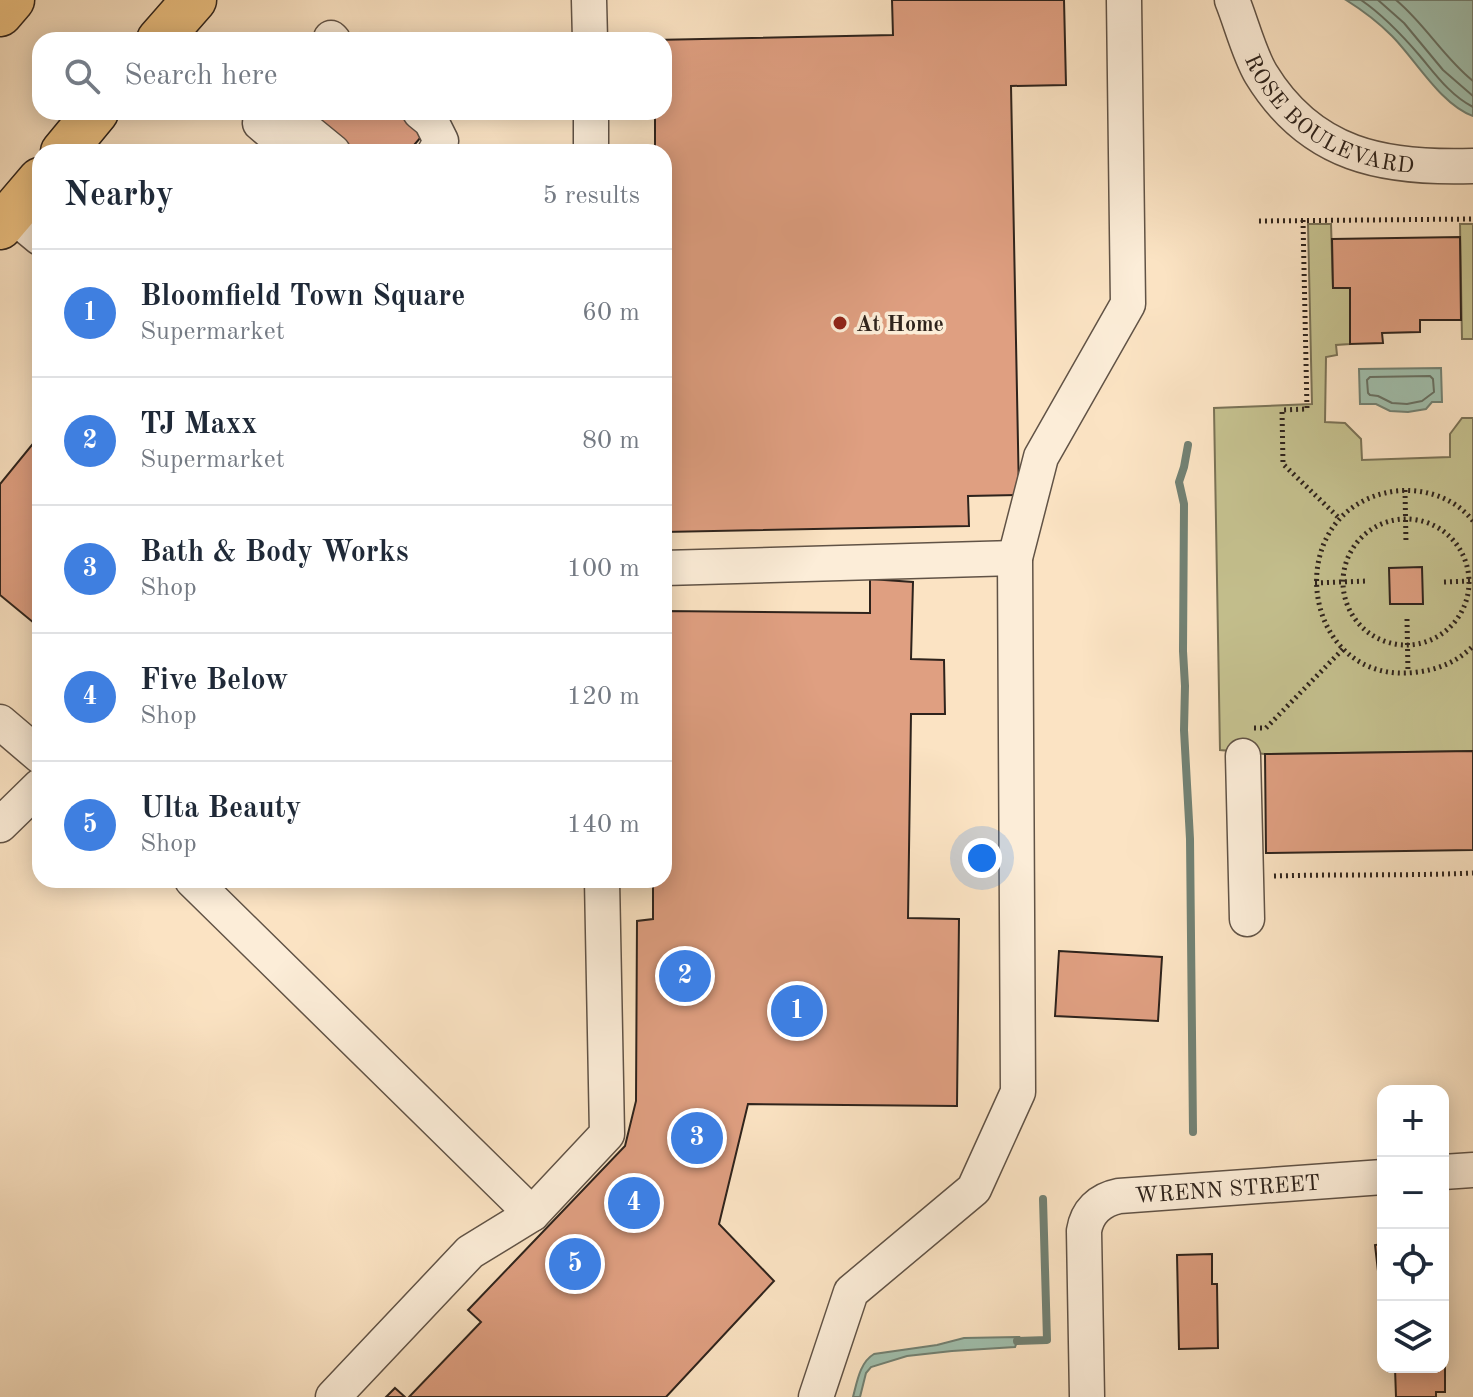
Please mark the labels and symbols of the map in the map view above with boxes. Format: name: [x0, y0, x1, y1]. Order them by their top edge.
street label: ROSE BOULEVARD: [1240, 52, 1415, 178]
marker: At Home: [831, 314, 849, 332]
place label: At Home: [856, 314, 944, 336]
your location: [962, 838, 1002, 878]
pin: 2: [659, 946, 711, 1006]
pin: 1: [771, 981, 823, 1041]
pin: 3: [671, 1108, 723, 1168]
pin: 4: [608, 1173, 660, 1233]
street label: WRENN STREET: [1134, 1173, 1321, 1208]
pin: 5: [549, 1234, 601, 1294]

